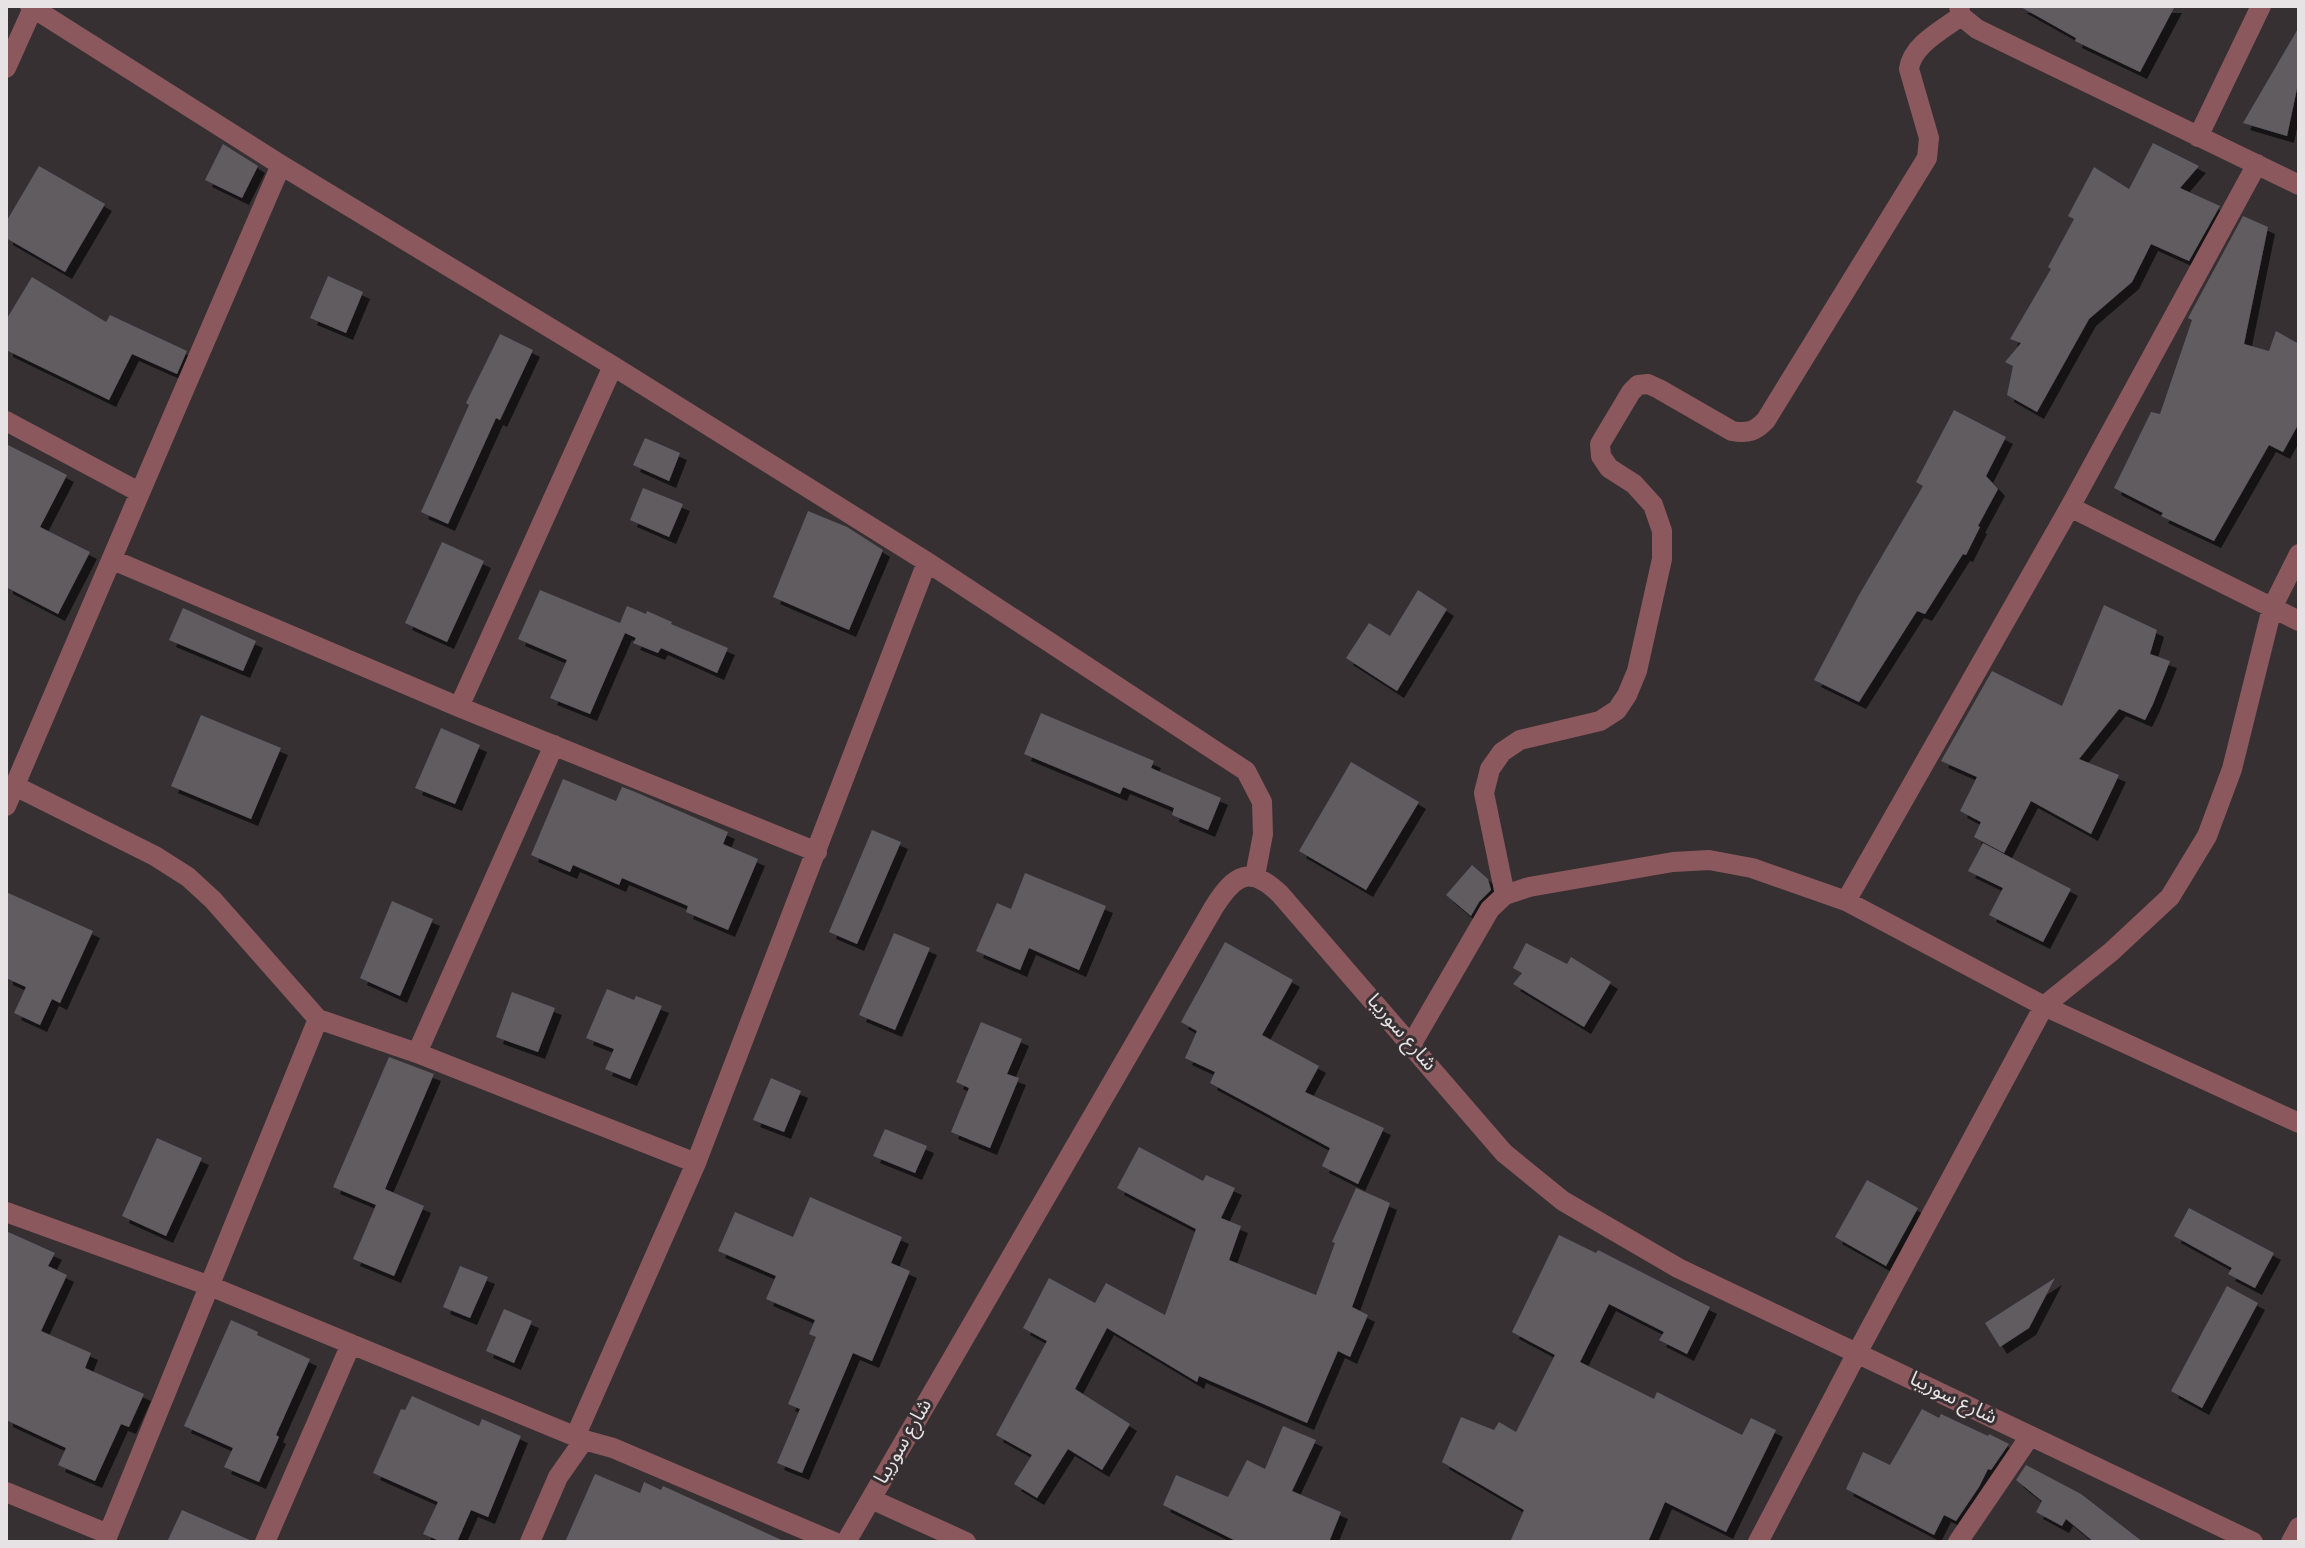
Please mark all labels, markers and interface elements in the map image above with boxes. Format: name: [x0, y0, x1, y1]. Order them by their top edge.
street label: شارع سوريبا: [1360, 989, 1442, 1077]
street label: شارع سوريبا: [1905, 1367, 2001, 1431]
street label: شارع سوريبا: [869, 1395, 939, 1489]

